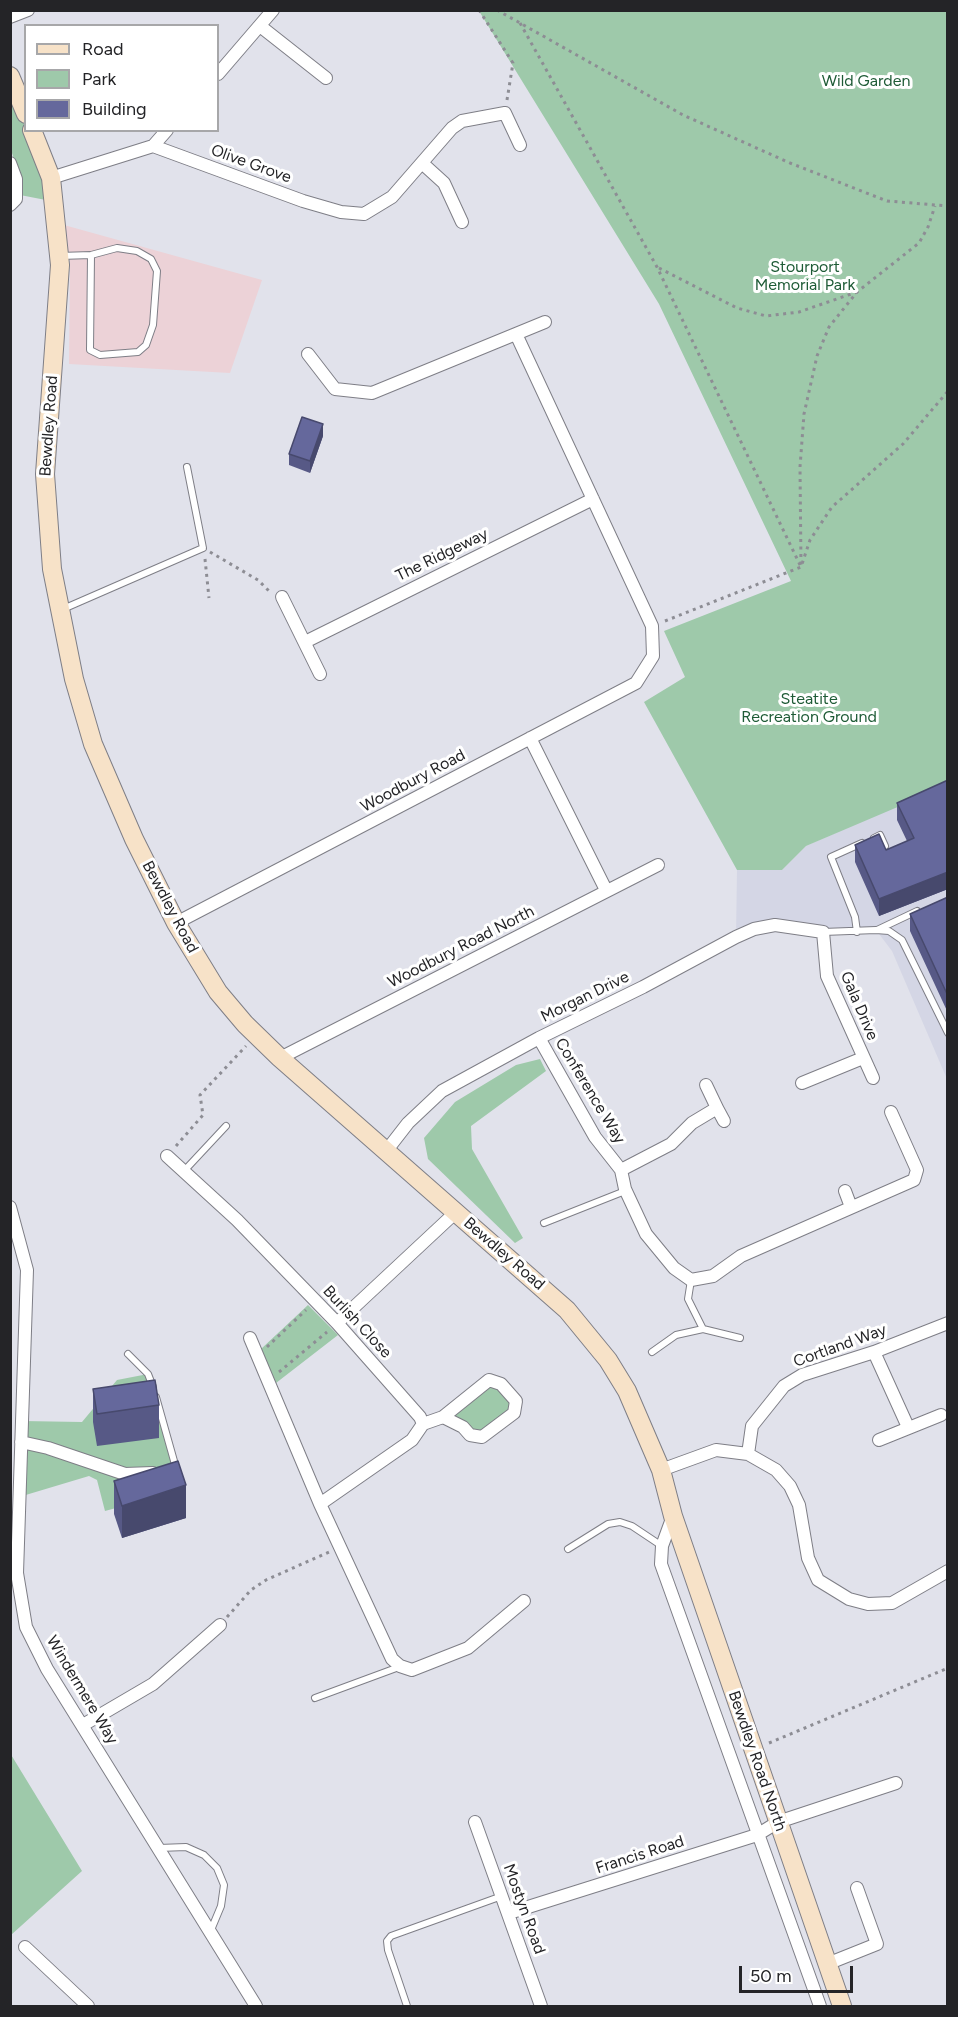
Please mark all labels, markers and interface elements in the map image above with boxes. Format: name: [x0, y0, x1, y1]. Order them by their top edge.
legend: [24, 24, 219, 132]
text: Road: [82, 38, 123, 60]
text: Park: [82, 68, 116, 90]
park label: Wild Garden: [822, 71, 910, 91]
text: Building: [82, 98, 147, 120]
street label: Olive Grove: [208, 141, 294, 187]
park label: Stourport Memorial Park: [755, 257, 855, 295]
street label: Bewdley Road: [36, 375, 62, 477]
street label: The Ridgeway: [393, 524, 491, 586]
park label: Steatite Recreation Ground: [741, 689, 877, 727]
street label: Woodbury Road: [357, 745, 469, 817]
street label: Bewdley Road: [138, 858, 202, 956]
street label: Woodbury Road North: [385, 902, 537, 992]
street label: Morgan Drive: [538, 967, 632, 1027]
street label: Gala Drive: [836, 969, 882, 1043]
street label: Conference Way: [551, 1035, 629, 1147]
street label: Bewdley Road: [459, 1214, 549, 1294]
street label: Burlish Close: [319, 1282, 395, 1362]
street label: Cortland Way: [791, 1320, 889, 1372]
street label: Windermere Way: [42, 1632, 122, 1748]
street label: Bewdley Road North: [724, 1688, 790, 1834]
street label: Francis Road: [593, 1832, 687, 1878]
street label: Mostyn Road: [499, 1861, 549, 1957]
scale bar: [742, 1954, 856, 1992]
text: 50 m: [750, 1965, 792, 1987]

